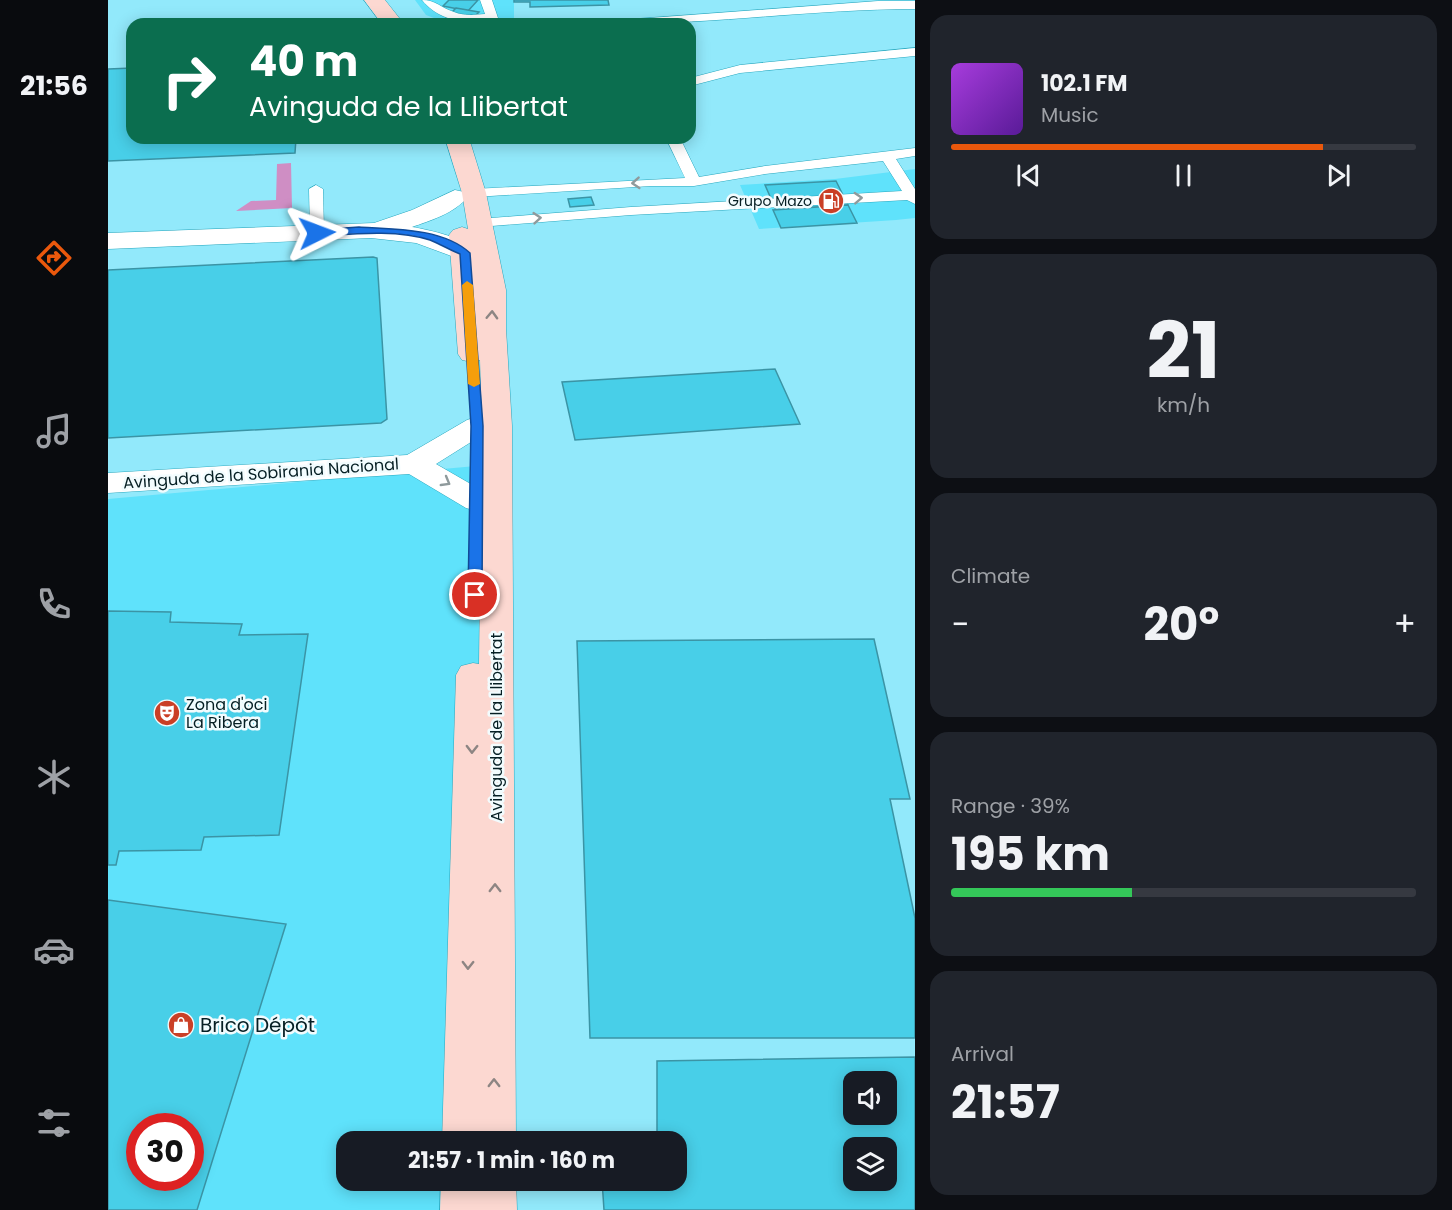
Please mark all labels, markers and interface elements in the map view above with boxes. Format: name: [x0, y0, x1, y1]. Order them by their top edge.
text: 40 m: [249, 32, 358, 91]
icon: right: [150, 42, 228, 120]
text: 21:56: [20, 67, 88, 104]
text: 102.1 FM: [1041, 68, 1128, 99]
text: Avinguda de la Llibertat: [249, 88, 568, 125]
text: Music: [1041, 101, 1099, 129]
icon: previous: [1012, 159, 1045, 192]
icon: pause: [1167, 159, 1200, 192]
icon: next: [1322, 159, 1355, 192]
one-way arrow: [631, 176, 640, 189]
fuel station icon: Grupo Mazo: [816, 186, 846, 216]
place label: Grupo Mazo: [728, 191, 812, 211]
one-way arrow: [853, 192, 862, 205]
position arrow: [285, 201, 349, 265]
one-way arrow: [533, 212, 542, 225]
icon: directions: [33, 237, 75, 279]
text: 21: [1147, 296, 1220, 405]
one-way arrow: [486, 311, 498, 320]
text: km/h: [1157, 391, 1210, 419]
icon: music: [33, 410, 75, 452]
street label: Avinguda de la Sobirania Nacional: [122, 452, 400, 495]
one-way arrow: [440, 475, 450, 486]
text: Climate: [951, 562, 1030, 590]
pin: [449, 569, 500, 620]
icon: arrive: [458, 578, 491, 611]
icon: phone: [33, 583, 75, 625]
text: 20°: [1143, 593, 1219, 656]
text: −: [951, 601, 969, 648]
text: +: [1393, 601, 1416, 648]
street label: Avinguda de la Llibertat: [485, 632, 508, 821]
place label: Zona d'oci La Ribera: [186, 693, 267, 734]
theatre icon: Zona d'oci La Ribera: [152, 698, 182, 728]
one-way arrow: [466, 744, 478, 753]
icon: climate: [33, 756, 75, 798]
text: Range · 39%: [951, 792, 1070, 820]
text: 195 km: [951, 823, 1110, 886]
one-way arrow: [489, 884, 501, 893]
icon: car: [33, 929, 75, 971]
one-way arrow: [461, 960, 474, 969]
shop icon: Brico Dépôt: [166, 1010, 196, 1040]
place label: Brico Dépôt: [200, 1011, 315, 1039]
text: Arrival: [951, 1040, 1014, 1068]
map controls: [843, 1071, 897, 1191]
button: sound: [843, 1071, 897, 1125]
text: 21:57: [951, 1071, 1060, 1134]
one-way arrow: [488, 1079, 500, 1088]
icon: filters: [33, 1102, 75, 1144]
speed limit sign: 30: [126, 1113, 204, 1191]
button: layers: [843, 1137, 897, 1191]
text: 21:57 · 1 min · 160 m: [408, 1145, 615, 1176]

